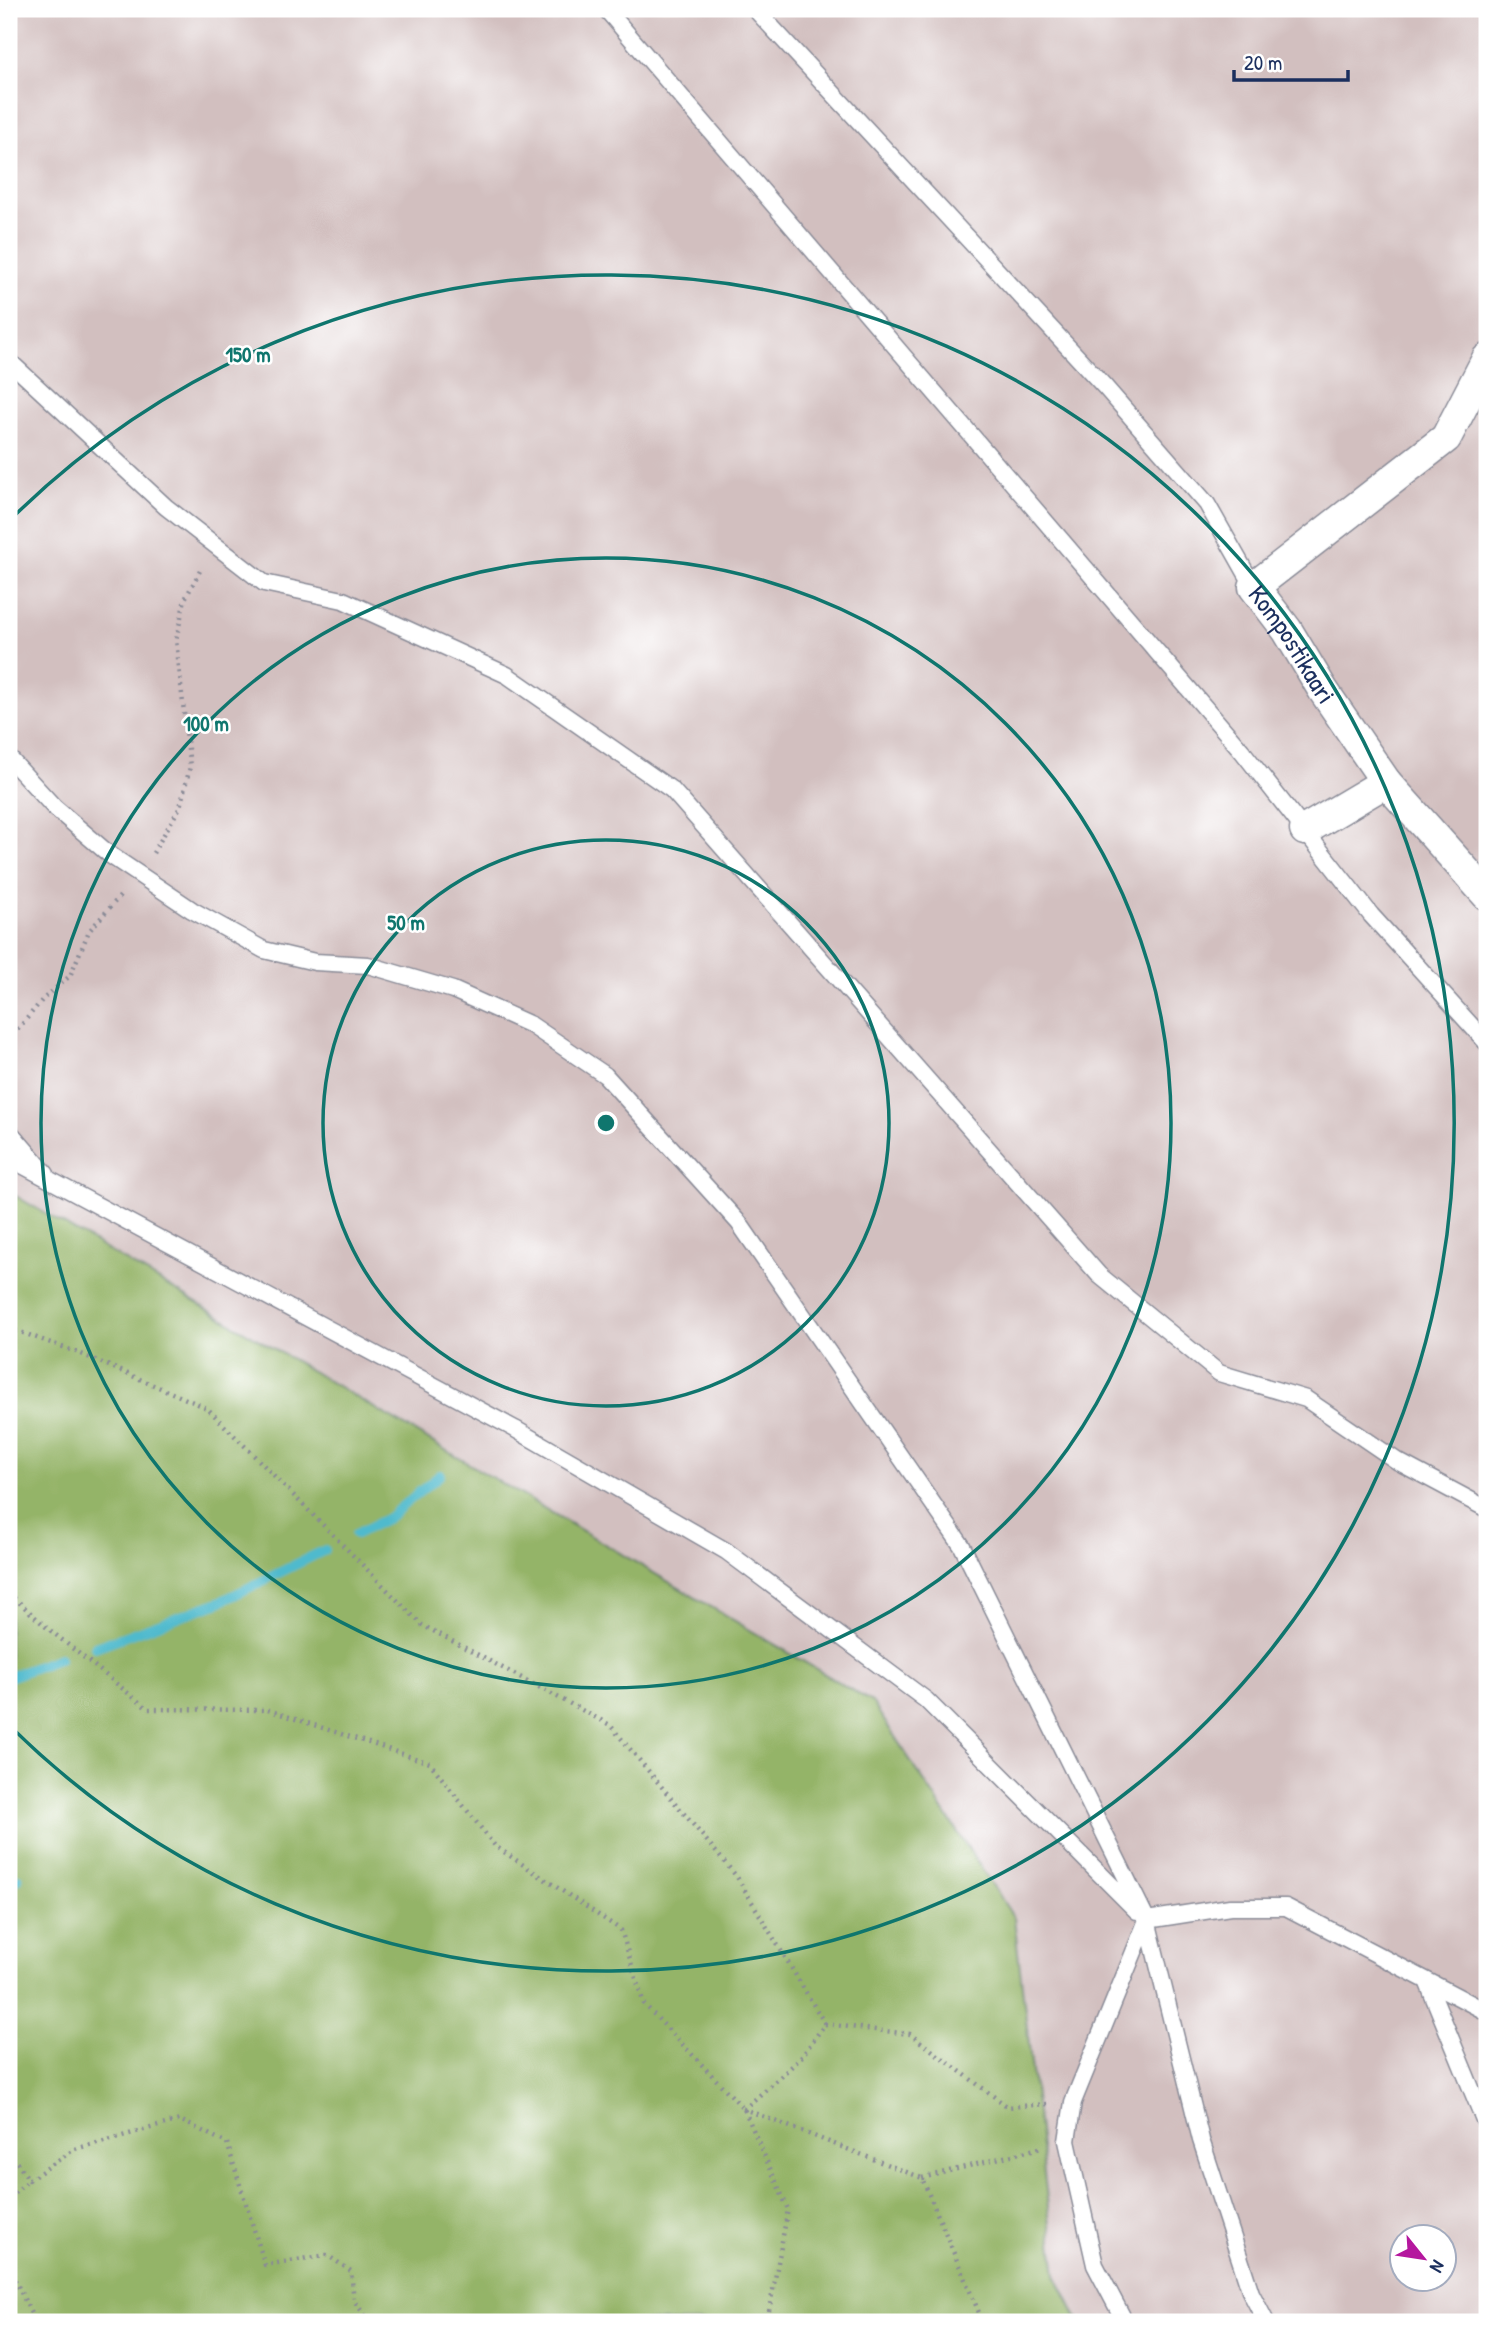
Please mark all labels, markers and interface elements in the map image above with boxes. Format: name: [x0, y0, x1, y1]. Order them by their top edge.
scale bar: [1234, 38, 1347, 82]
text: 20 m: [1244, 48, 1282, 77]
text: 150 m: [225, 340, 271, 369]
street label: Kompostikaari: [1241, 577, 1344, 710]
text: 100 m: [183, 709, 229, 738]
text: 50 m: [387, 908, 425, 937]
centre of rings: [594, 1111, 618, 1135]
north arrow: [1388, 2222, 1458, 2292]
text: N: [1424, 2256, 1452, 2277]

